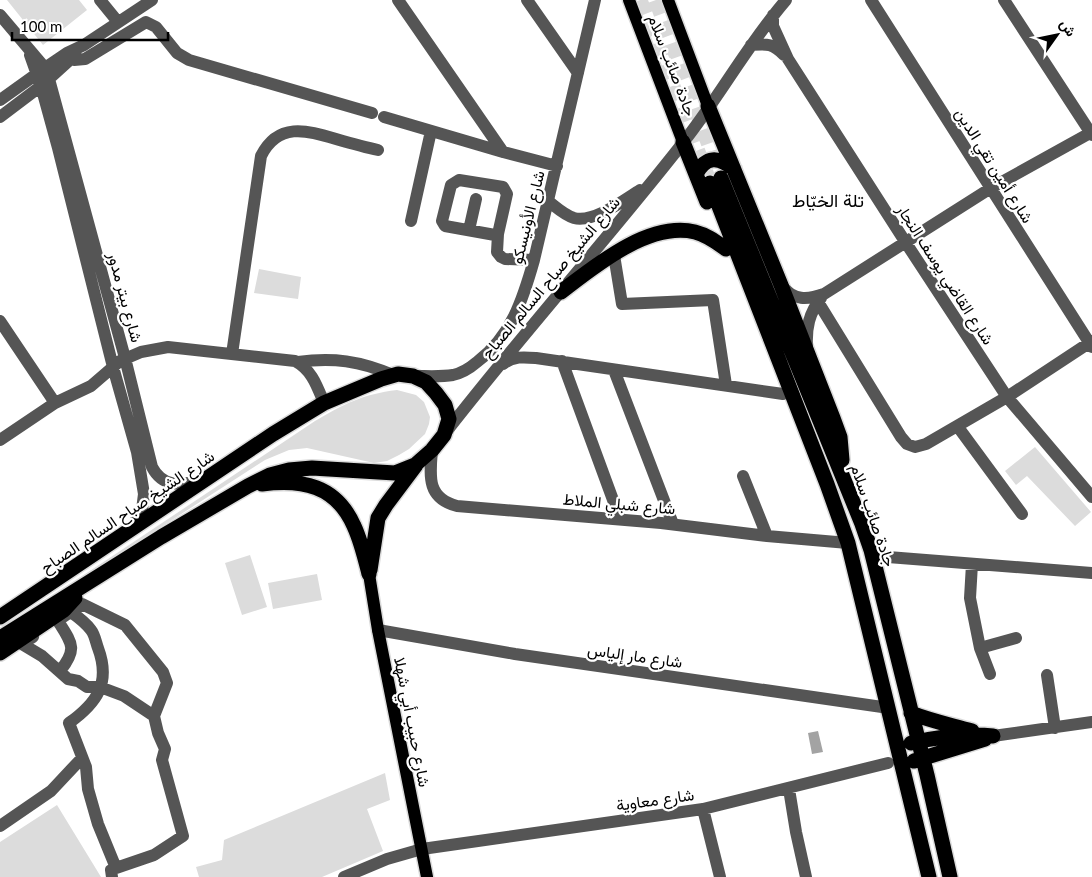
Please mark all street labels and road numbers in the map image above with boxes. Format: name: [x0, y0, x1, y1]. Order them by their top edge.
street label: جادة صائب سلام: [643, 11, 701, 119]
street label: شارع أمين تقي الدين: [948, 104, 1038, 229]
street label: شارع الأونيسكو: [506, 168, 551, 266]
street label: شارع الشيخ صباح السالم الصباح: [477, 192, 626, 364]
street label: شارع القاضي يوسف النجار: [889, 199, 998, 350]
street label: شارع بيتر مدور: [102, 249, 147, 345]
street label: شارع الشيخ صباح السالم الصباح: [37, 446, 219, 579]
street label: جادة صائب سلام: [846, 461, 901, 570]
street label: شارع شبلي الملاط: [561, 489, 676, 522]
street label: شارع مار إلياس: [586, 639, 684, 674]
street label: شارع حبيب أبي شهلا: [386, 655, 435, 790]
street label: شارع معاوية: [615, 784, 696, 817]

